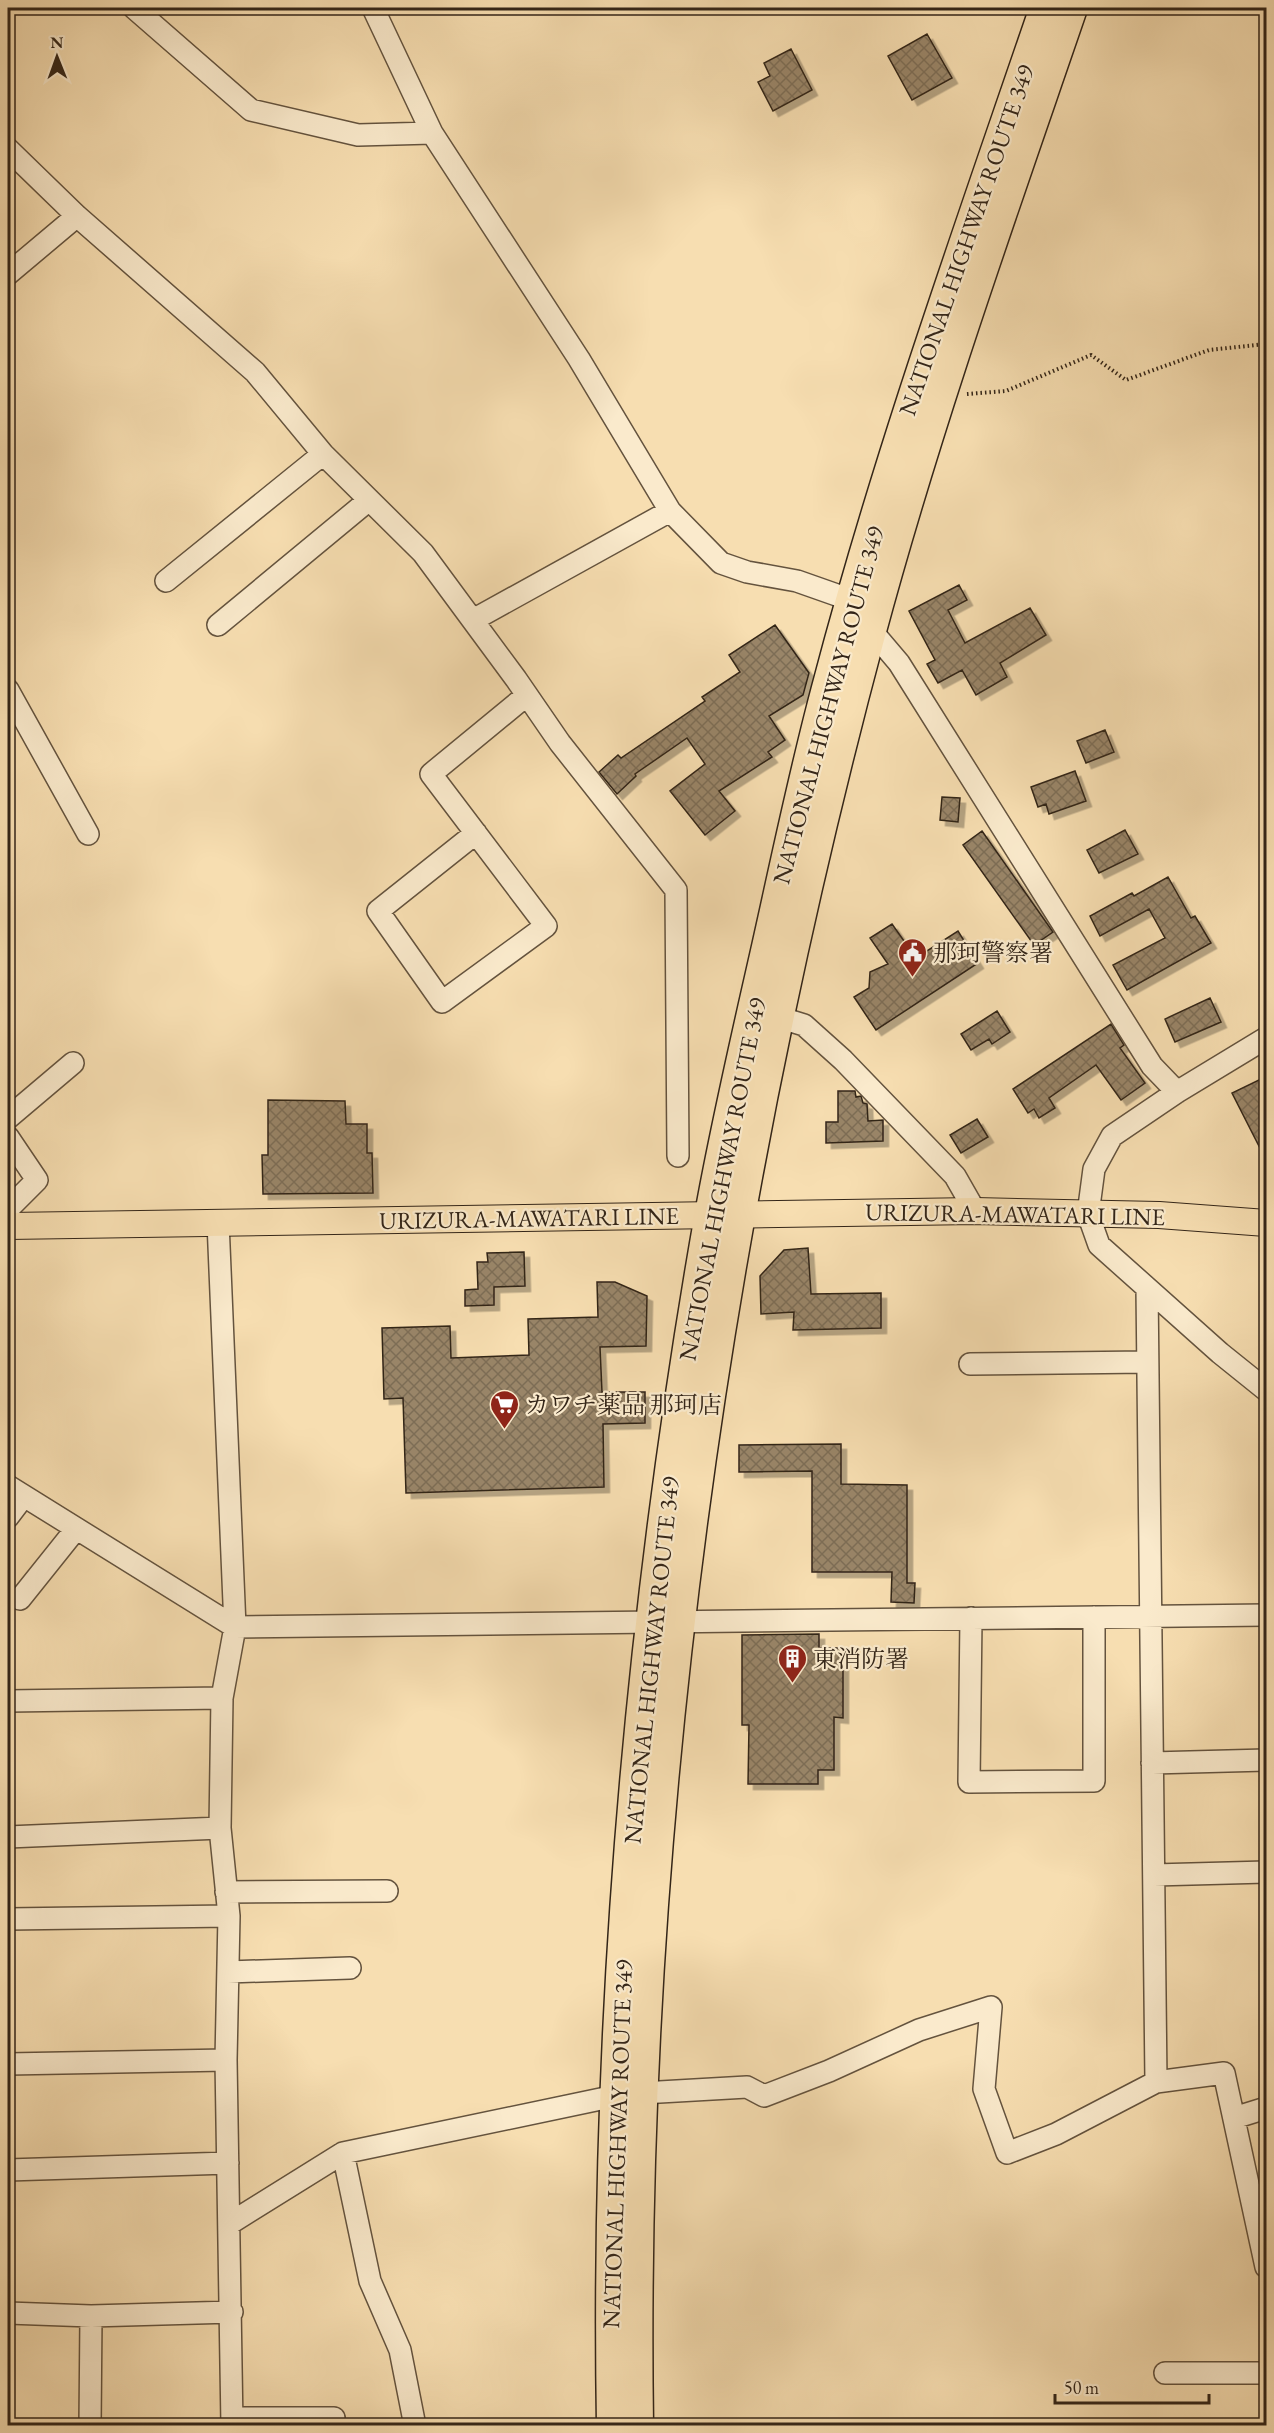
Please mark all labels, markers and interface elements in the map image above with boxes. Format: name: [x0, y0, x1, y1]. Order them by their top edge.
north arrow: [27, 27, 87, 87]
text: N: [50, 32, 63, 53]
street label: NATIONAL HIGHWAY ROUTE 349: [891, 60, 1041, 420]
street label: NATIONAL HIGHWAY ROUTE 349: [765, 522, 891, 887]
public building icon: 那珂警察署: [896, 936, 928, 978]
place label: 那珂警察署: [933, 937, 1053, 968]
street label: NATIONAL HIGHWAY ROUTE 349: [672, 994, 773, 1363]
street label: URIZURA-MAWATARI LINE: [865, 1196, 1165, 1232]
street label: URIZURA-MAWATARI LINE: [379, 1200, 679, 1236]
supermarket icon: カワチ薬品 那珂店: [488, 1388, 520, 1430]
place label: カワチ薬品 那珂店: [525, 1389, 722, 1420]
street label: NATIONAL HIGHWAY ROUTE 349: [616, 1474, 686, 1845]
building icon: 東消防署: [776, 1642, 808, 1684]
place label: 東消防署: [813, 1643, 909, 1674]
street label: NATIONAL HIGHWAY ROUTE 349: [595, 1958, 639, 2329]
scale bar: [1055, 2367, 1210, 2405]
text: 50 m: [1064, 2376, 1099, 2399]

